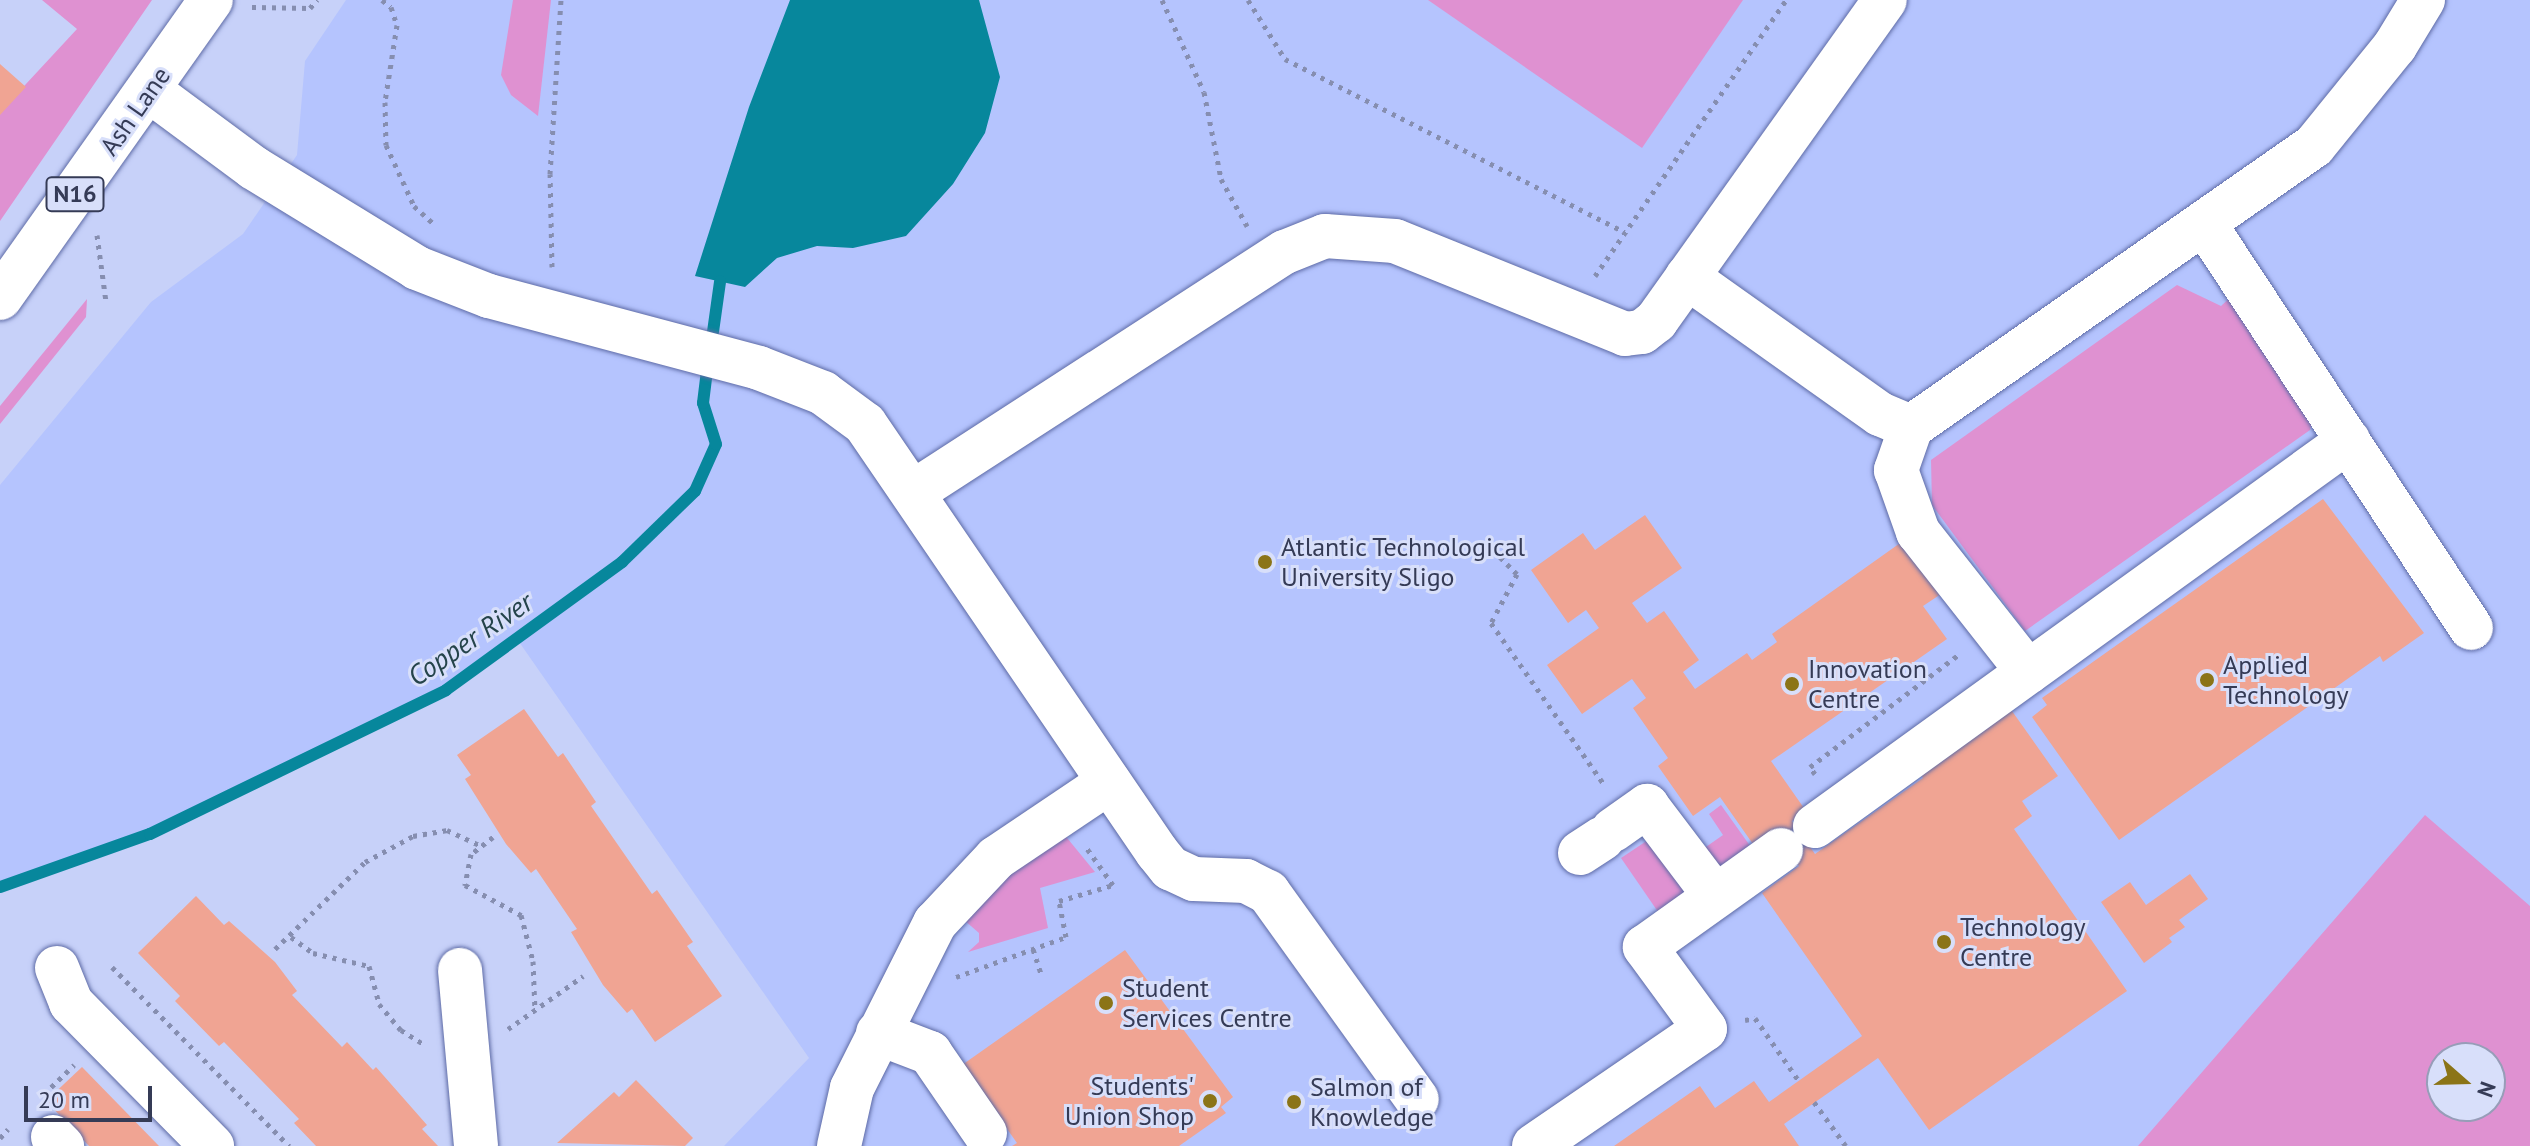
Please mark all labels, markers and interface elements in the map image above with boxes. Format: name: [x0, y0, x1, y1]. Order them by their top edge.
street label: Ash Lane: [93, 61, 177, 161]
road number: N16: [45, 174, 105, 214]
place label: Atlantic Technological University Sligo: [1281, 531, 1527, 592]
marker: Atlantic Technological University Sligo: [1256, 553, 1274, 571]
water label: Copper River: [401, 585, 539, 693]
place label: Applied Technology: [2223, 649, 2349, 710]
place label: Innovation Centre: [1808, 653, 1927, 714]
marker: Applied Technology: [2198, 671, 2216, 689]
marker: Innovation Centre: [1783, 675, 1801, 693]
place label: Technology Centre: [1960, 911, 2086, 972]
marker: Technology Centre: [1935, 933, 1953, 951]
place label: Student Services Centre: [1122, 972, 1292, 1034]
marker: Student Services Centre: [1097, 994, 1115, 1012]
north arrow: [2426, 1042, 2506, 1122]
scale bar: [28, 1070, 156, 1120]
place label: Students' Union Shop: [1065, 1070, 1194, 1132]
place label: Salmon of Knowledge: [1310, 1071, 1434, 1132]
text: N: [2471, 1078, 2502, 1101]
text: 20 m: [38, 1084, 90, 1115]
marker: Students' Union Shop: [1201, 1092, 1219, 1110]
marker: Salmon of Knowledge: [1285, 1093, 1303, 1111]

